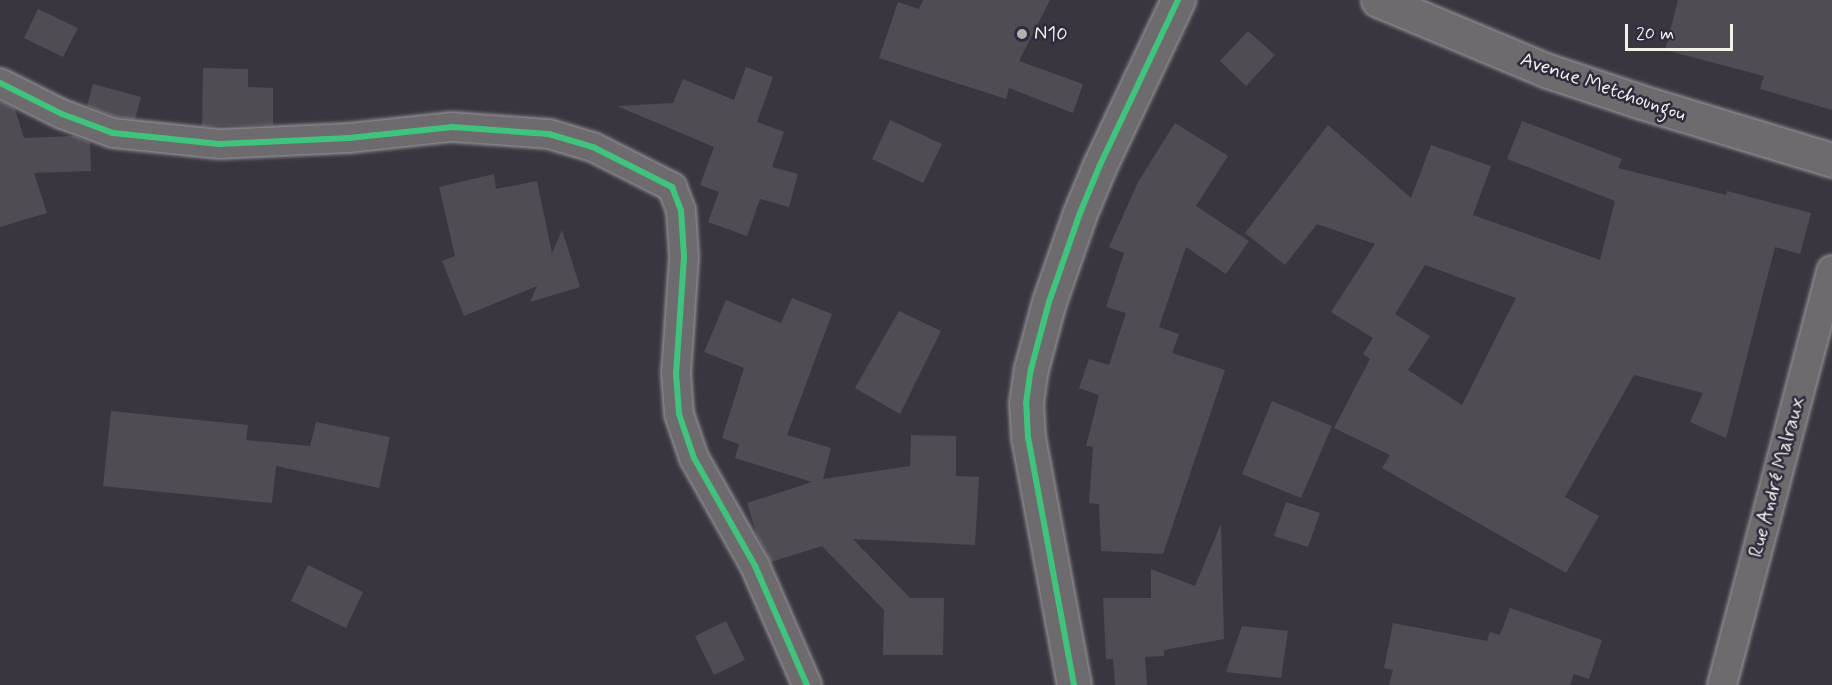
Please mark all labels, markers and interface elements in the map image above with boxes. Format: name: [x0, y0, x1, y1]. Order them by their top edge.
scale bar: [1628, 12, 1736, 50]
place label: N10: [1034, 22, 1068, 46]
text: 20 m: [1636, 22, 1674, 46]
marker: N10: [1015, 27, 1029, 41]
street label: Avenue Metchoungou: [1517, 47, 1689, 127]
street label: Rue André Malraux: [1744, 394, 1810, 560]

